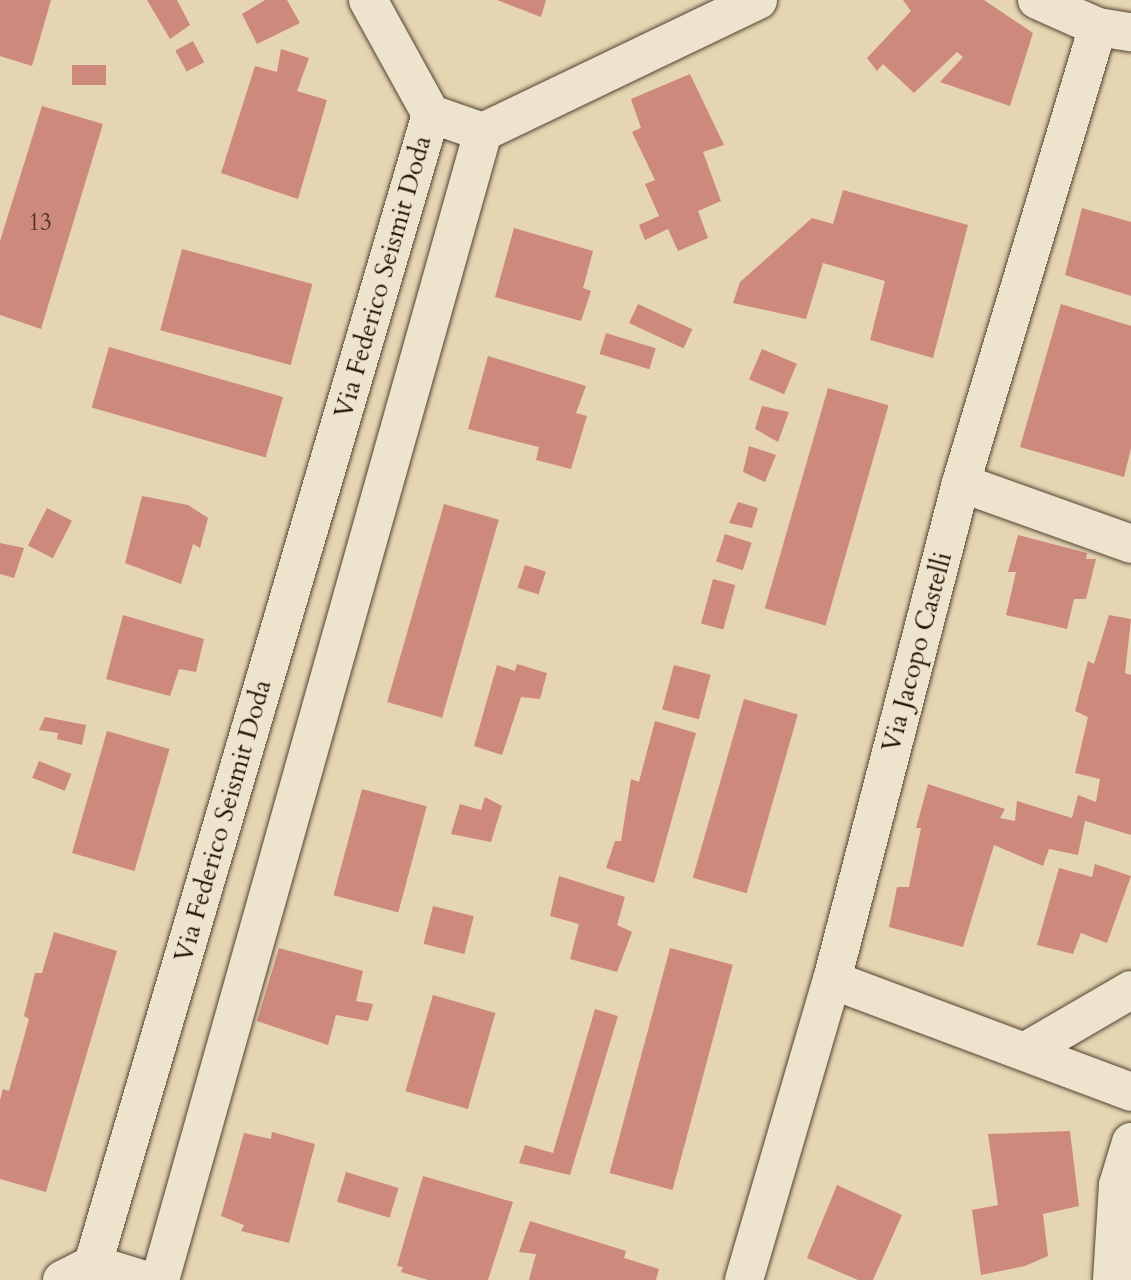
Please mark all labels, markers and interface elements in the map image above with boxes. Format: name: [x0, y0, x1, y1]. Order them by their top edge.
street label: Via Federico Seismit Doda: [328, 132, 438, 422]
house number: 13: [28, 209, 52, 237]
street label: Via Jacopo Castelli: [875, 549, 959, 755]
street label: Via Federico Seismit Doda: [168, 676, 278, 966]

